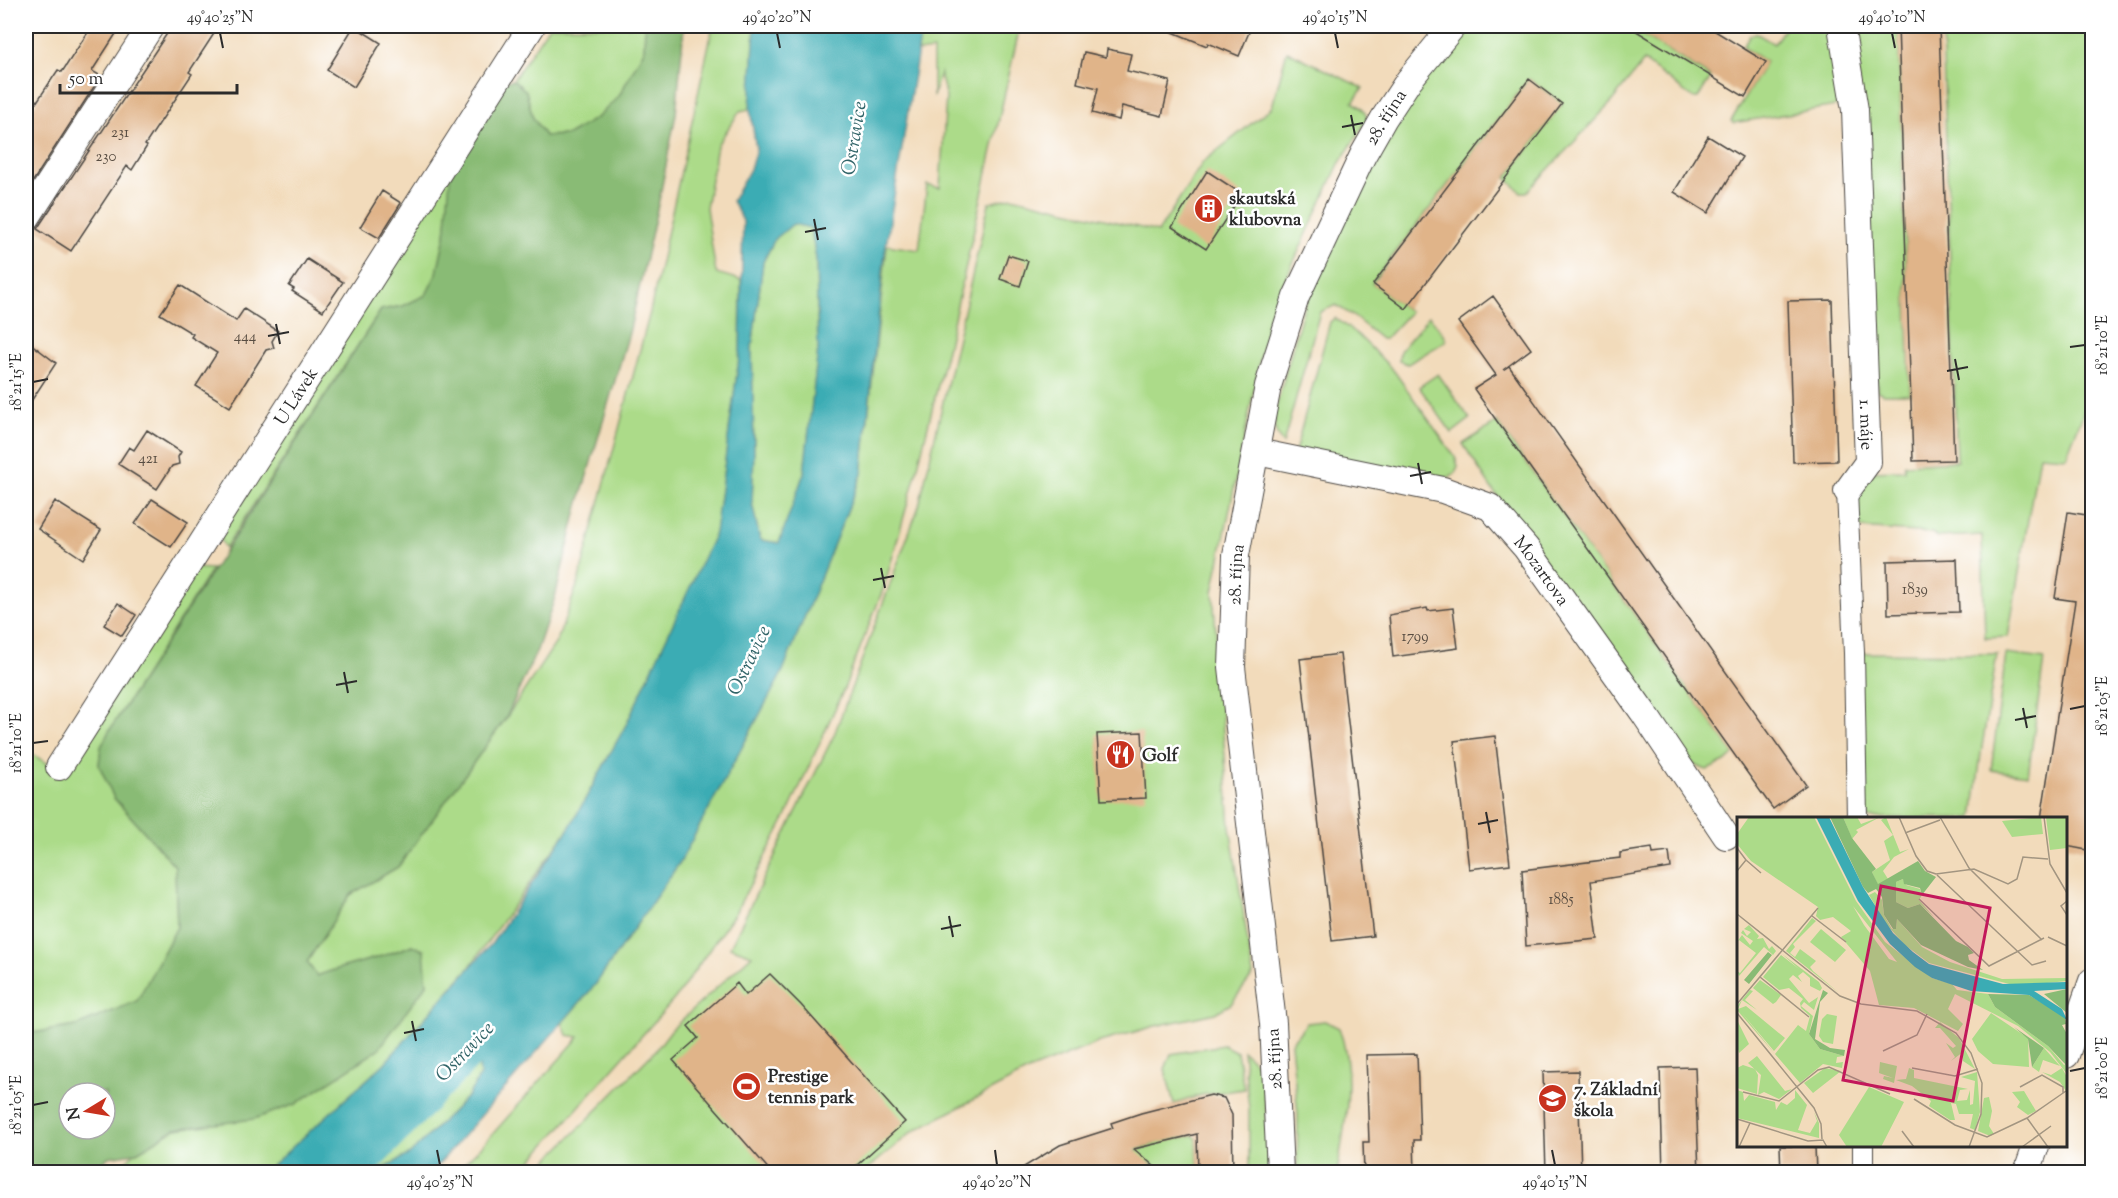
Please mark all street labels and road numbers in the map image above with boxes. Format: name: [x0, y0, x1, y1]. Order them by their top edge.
street label: 28. října: [1360, 85, 1414, 151]
street label: U Lávek: [269, 363, 326, 431]
street label: 1. máje: [1851, 399, 1879, 451]
street label: Mozartova: [1506, 531, 1575, 612]
street label: 28. října: [1223, 542, 1253, 606]
street label: 28. října: [1261, 1028, 1291, 1090]

